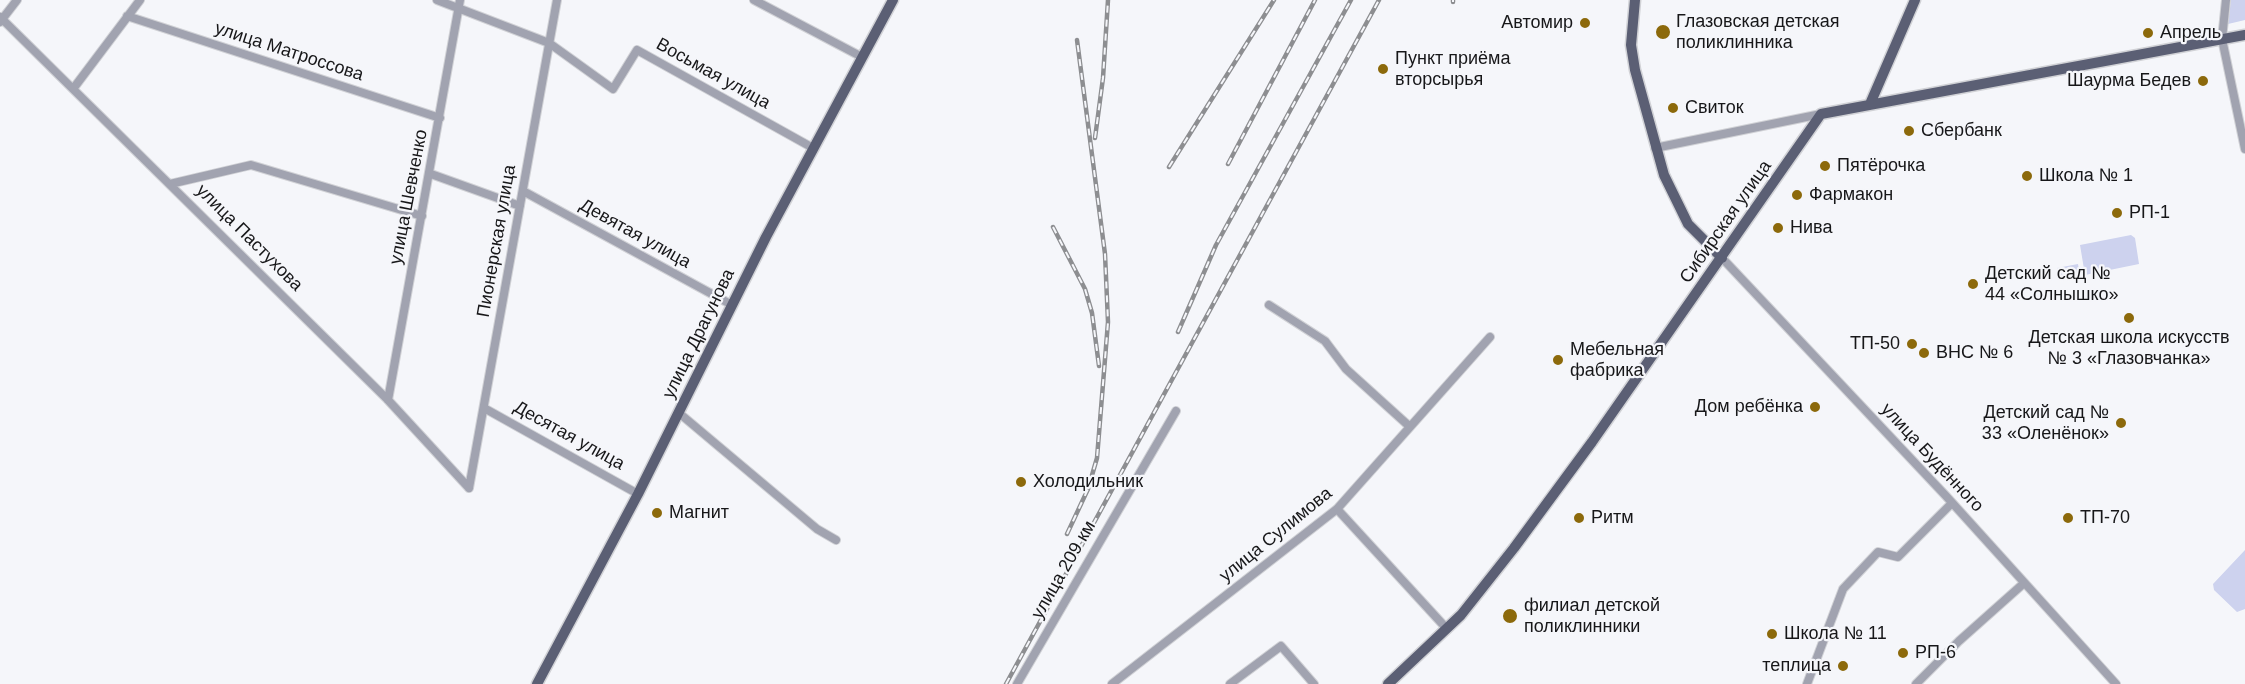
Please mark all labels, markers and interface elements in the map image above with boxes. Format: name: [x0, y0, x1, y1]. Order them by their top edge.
place label: Глазовская детская поликлинника: [1676, 11, 1839, 54]
place label: Автомир: [1501, 12, 1573, 34]
marker: Автомир: [1578, 16, 1592, 30]
street label: улица Матроссова: [212, 18, 366, 86]
place label: Апрель: [2160, 22, 2221, 44]
marker: Глазовская детская поликлинника: [1654, 23, 1672, 41]
marker: Апрель: [2141, 26, 2155, 40]
street label: Восьмая улица: [652, 34, 774, 114]
place label: Пункт приёма вторсырья: [1395, 48, 1510, 90]
marker: Пункт приёма вторсырья: [1376, 62, 1390, 76]
place label: Шаурма Бедев: [2067, 70, 2191, 92]
marker: Шаурма Бедев: [2196, 74, 2210, 88]
place label: Свиток: [1685, 97, 1744, 119]
marker: Свиток: [1666, 101, 1680, 115]
place label: Сбербанк: [1921, 120, 2002, 142]
marker: Сбербанк: [1902, 124, 1916, 138]
street label: улица Шевченко: [385, 128, 433, 266]
place label: Пятёрочка: [1837, 155, 1925, 177]
street label: Сибирская улица: [1676, 156, 1776, 288]
marker: Пятёрочка: [1818, 159, 1832, 173]
street label: Пионерская улица: [473, 163, 521, 319]
place label: Школа № 1: [2039, 165, 2133, 187]
marker: Школа № 1: [2020, 169, 2034, 183]
street label: улица Пастухова: [191, 180, 307, 296]
place label: Фармакон: [1809, 184, 1893, 206]
marker: Фармакон: [1790, 188, 1804, 202]
street label: Девятая улица: [576, 195, 694, 273]
place label: РП-1: [2129, 202, 2170, 224]
marker: РП-1: [2110, 206, 2124, 220]
place label: Нива: [1790, 217, 1832, 239]
marker: Нива: [1771, 221, 1785, 235]
place label: Детский сад № 44 «Солнышко»: [1985, 263, 2119, 306]
street label: улица Драгунова: [658, 266, 740, 402]
marker: Детский сад № 44 «Солнышко»: [1966, 277, 1980, 291]
marker: Детская школа искусств № 3 «Глазовчанка»: [2122, 311, 2136, 325]
place label: Детская школа искусств № 3 «Глазовчанка»: [2028, 327, 2230, 370]
place label: ТП-50: [1850, 333, 1900, 355]
marker: ТП-50: [1905, 337, 1919, 351]
place label: Мебельная фабрика: [1570, 339, 1664, 382]
place label: ВНС № 6: [1936, 342, 2013, 364]
marker: ВНС № 6: [1917, 346, 1931, 360]
marker: Мебельная фабрика: [1551, 353, 1565, 367]
place label: Дом ребёнка: [1695, 396, 1803, 418]
street label: Десятая улица: [510, 397, 628, 475]
street label: улица Будённого: [1876, 399, 1988, 517]
marker: Дом ребёнка: [1808, 400, 1822, 414]
place label: Детский сад № 33 «Оленёнок»: [1982, 402, 2109, 444]
marker: Детский сад № 33 «Оленёнок»: [2114, 416, 2128, 430]
place label: Холодильник: [1033, 471, 1143, 493]
marker: Холодильник: [1014, 475, 1028, 489]
street label: улица Сулимова: [1215, 483, 1337, 587]
place label: Магнит: [669, 502, 729, 524]
marker: Магнит: [650, 506, 664, 520]
place label: Ритм: [1591, 507, 1634, 529]
place label: ТП-70: [2080, 507, 2130, 529]
marker: Ритм: [1572, 511, 1586, 525]
marker: ТП-70: [2061, 511, 2075, 525]
street label: улица 209 км: [1027, 517, 1101, 623]
place label: филиал детской поликлинники: [1524, 595, 1660, 638]
marker: филиал детской поликлинники: [1501, 607, 1519, 625]
place label: Школа № 11: [1784, 623, 1887, 645]
marker: Школа № 11: [1765, 627, 1779, 641]
place label: РП-6: [1915, 642, 1956, 664]
marker: РП-6: [1896, 646, 1910, 660]
place label: теплица: [1762, 655, 1831, 677]
marker: теплица: [1836, 659, 1850, 673]

